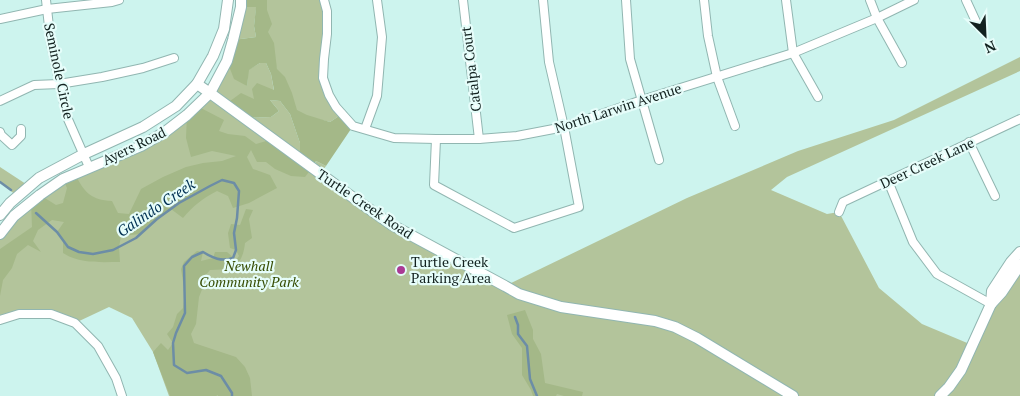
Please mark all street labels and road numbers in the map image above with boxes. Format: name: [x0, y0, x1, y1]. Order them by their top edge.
street label: Seminole Circle: [40, 21, 79, 121]
street label: Catalpa Court: [456, 24, 485, 113]
street label: North Larwin Avenue: [552, 78, 684, 137]
street label: Ayers Road: [99, 122, 169, 169]
street label: Deer Creek Lane: [877, 132, 977, 193]
street label: Turtle Creek Road: [314, 164, 417, 243]

